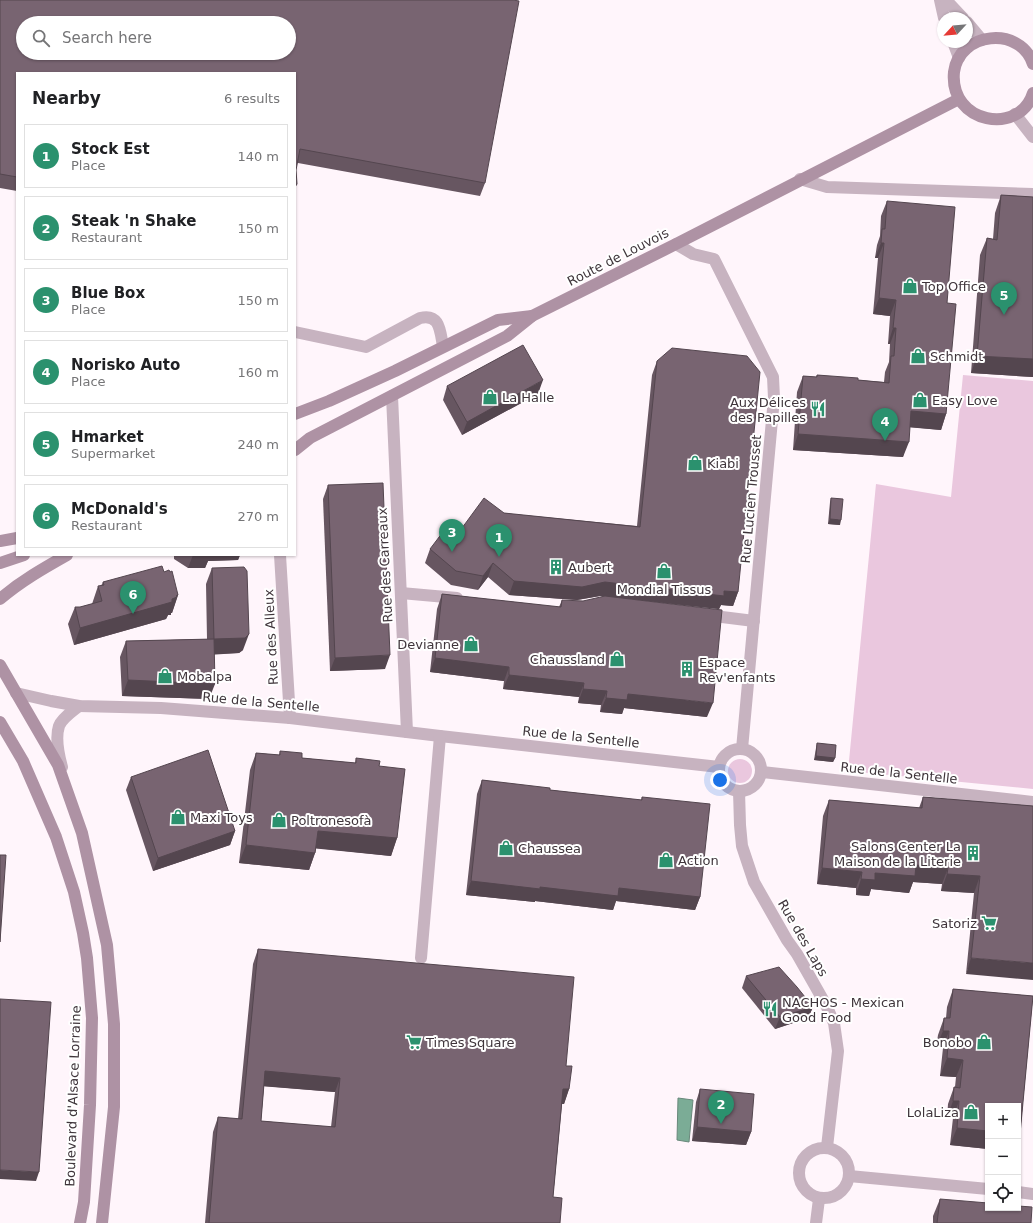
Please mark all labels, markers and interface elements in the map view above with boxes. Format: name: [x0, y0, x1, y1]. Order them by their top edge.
north arrow: [937, 12, 973, 48]
search box: [16, 16, 296, 60]
icon: search: [30, 27, 52, 49]
text: Search here: [62, 29, 152, 47]
text: Nearby: [32, 88, 101, 108]
text: 6 results: [224, 91, 280, 106]
text: Stock Est: [71, 140, 150, 158]
text: 1: [41, 149, 51, 164]
text: 140 m: [237, 149, 279, 164]
text: Place: [71, 158, 106, 173]
text: Steak 'n Shake: [71, 212, 196, 230]
text: 2: [41, 221, 51, 236]
text: 150 m: [237, 221, 279, 236]
street label: Route de Louvois: [565, 225, 671, 289]
text: Restaurant: [71, 230, 142, 245]
shop icon: Top Office: [901, 277, 919, 295]
place label: Top Office: [921, 279, 986, 294]
pin: 5: [991, 282, 1017, 315]
text: Blue Box: [71, 284, 145, 302]
text: 3: [41, 293, 51, 308]
text: 150 m: [237, 293, 279, 308]
text: Place: [71, 302, 106, 317]
shop icon: Schmidt: [909, 347, 927, 365]
place label: Schmidt: [930, 349, 983, 364]
text: Norisko Auto: [71, 356, 180, 374]
text: 4: [41, 365, 51, 380]
text: 160 m: [237, 365, 279, 380]
text: Place: [71, 374, 106, 389]
shop icon: La Halle: [481, 388, 499, 406]
place label: La Halle: [502, 390, 554, 405]
shop icon: Easy Love: [911, 391, 929, 409]
place label: Easy Love: [932, 393, 997, 408]
place label: Aux Délices des Papilles: [730, 395, 806, 425]
restaurant icon: Aux Délices des Papilles: [809, 400, 827, 418]
pin: 4: [872, 408, 898, 441]
text: Hmarket: [71, 428, 144, 446]
street label: Rue Lucien Trousset: [738, 434, 764, 564]
text: 5: [41, 437, 51, 452]
text: 240 m: [237, 437, 279, 452]
text: Supermarket: [71, 446, 155, 461]
shop icon: Kiabi: [686, 454, 704, 472]
place label: Kiabi: [707, 456, 739, 471]
text: McDonald's: [71, 500, 168, 518]
street label: Rue des Carreaux: [374, 507, 396, 623]
text: 6: [41, 509, 51, 524]
text: 270 m: [237, 509, 279, 524]
text: Restaurant: [71, 518, 142, 533]
pin: 3: [439, 519, 465, 552]
pin: 1: [486, 524, 512, 557]
building icon: Aubert: [547, 558, 565, 576]
place label: Aubert: [568, 560, 612, 575]
shop icon: Mondial Tissus: [655, 562, 673, 580]
pin: 6: [120, 581, 146, 614]
place label: Mondial Tissus: [617, 582, 712, 597]
street label: Rue des Alleux: [261, 588, 281, 685]
shop icon: Devianne: [462, 635, 480, 653]
place label: Devianne: [397, 637, 459, 652]
shop icon: Chaussland: [608, 650, 626, 668]
place label: Chaussland: [530, 652, 605, 667]
place label: Espace Rev'enfants: [699, 655, 776, 685]
building icon: Espace Rev'enfants: [678, 660, 696, 678]
shop icon: Mobalpa: [156, 667, 174, 685]
place label: Mobalpa: [177, 669, 232, 684]
street label: Rue de la Sentelle: [202, 689, 320, 715]
street label: Rue de la Sentelle: [522, 723, 640, 751]
street label: Rue de la Sentelle: [840, 759, 958, 787]
your location: [710, 770, 730, 790]
shop icon: Maxi Toys: [169, 808, 187, 826]
place label: Maxi Toys: [190, 810, 253, 825]
shop icon: Poltronesofà: [270, 811, 288, 829]
place label: Poltronesofà: [291, 813, 372, 828]
shop icon: Chaussea: [497, 839, 515, 857]
place label: Salons Center La Maison de la Literie: [834, 839, 961, 869]
place label: Chaussea: [518, 841, 581, 856]
building icon: Salons Center La Maison de la Literie: [964, 844, 982, 862]
shop icon: Action: [657, 851, 675, 869]
place label: Action: [678, 853, 719, 868]
street label: Rue des Laps: [775, 897, 831, 979]
supermarket icon: Satoriz: [980, 914, 998, 932]
place label: Satoriz: [932, 916, 977, 931]
place label: NACHOS - Mexican Good Food: [782, 995, 904, 1025]
restaurant icon: NACHOS - Mexican Good Food: [761, 1000, 779, 1018]
street label: Boulevard d'Alsace Lorraine: [62, 1005, 84, 1187]
supermarket icon: Times Square: [405, 1033, 423, 1051]
shop icon: Bonobo: [975, 1033, 993, 1051]
place label: Times Square: [425, 1035, 515, 1050]
place label: Bonobo: [923, 1035, 972, 1050]
pin: 2: [708, 1091, 734, 1124]
shop icon: LolaLiza: [962, 1103, 980, 1121]
map controls: [985, 1103, 1021, 1211]
button: +: [985, 1103, 1021, 1139]
place label: LolaLiza: [907, 1105, 959, 1120]
button: −: [985, 1139, 1021, 1175]
button: locate: [985, 1175, 1021, 1211]

